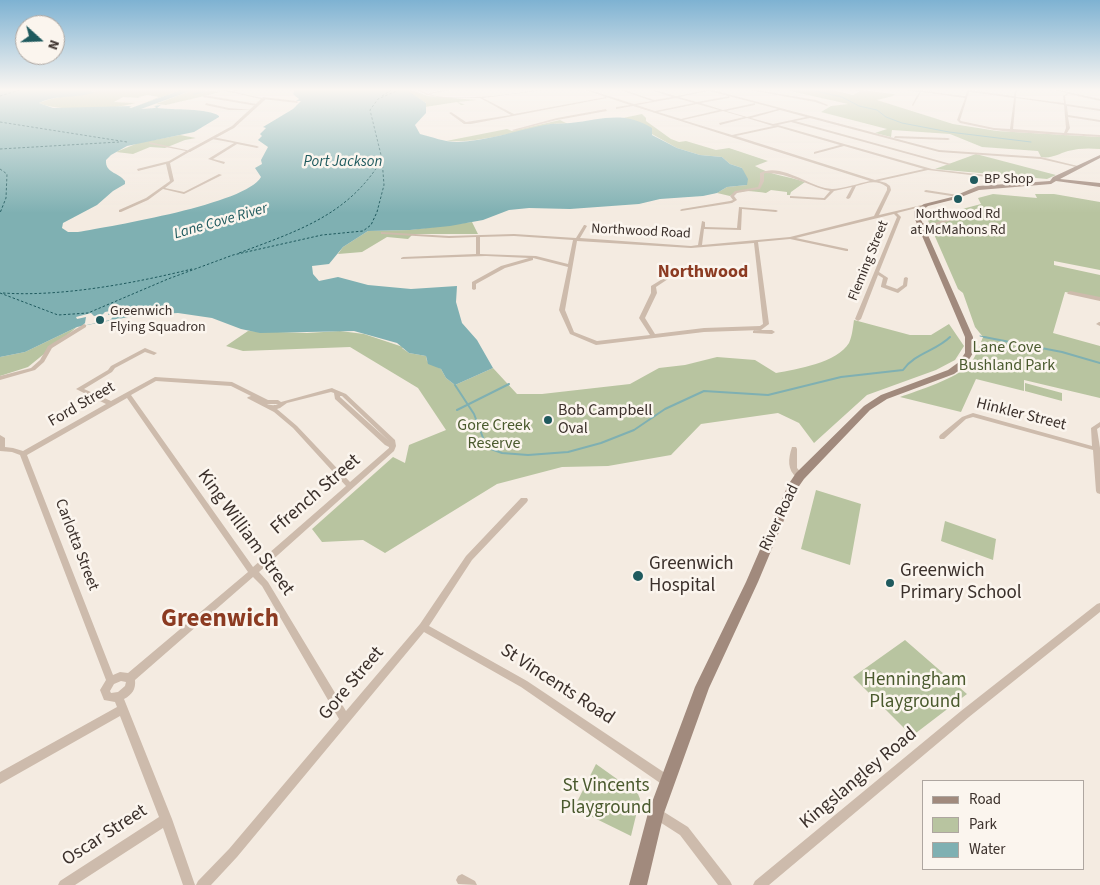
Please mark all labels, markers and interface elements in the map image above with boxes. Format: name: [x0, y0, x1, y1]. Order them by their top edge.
north arrow: [15, 15, 65, 65]
text: N: [42, 37, 64, 53]
water label: Port Jackson: [304, 154, 382, 172]
place label: BP Shop: [984, 172, 1033, 188]
marker: BP Shop: [968, 174, 980, 186]
marker: Northwood Rd at McMahons Rd: [952, 193, 964, 205]
water label: Lane Cove River: [172, 200, 270, 244]
place label: Northwood Rd at McMahons Rd: [910, 207, 1006, 240]
street label: Fleming Street: [845, 218, 893, 304]
street label: Northwood Road: [591, 221, 691, 243]
district label: Northwood: [658, 262, 748, 284]
place label: Greenwich Flying Squadron: [110, 304, 206, 336]
marker: Greenwich Flying Squadron: [94, 314, 106, 326]
park label: Lane Cove Bushland Park: [959, 338, 1055, 376]
street label: Ford Street: [45, 378, 119, 432]
street label: Hinkler Street: [974, 395, 1068, 435]
place label: Bob Campbell Oval: [558, 401, 652, 439]
marker: Bob Campbell Oval: [542, 414, 554, 426]
park label: Gore Creek Reserve: [457, 416, 531, 454]
street label: Ffrench Street: [266, 450, 366, 540]
street label: King William Street: [192, 466, 298, 600]
street label: River Road: [756, 482, 804, 554]
street label: Carlotta Street: [50, 496, 102, 594]
place label: Greenwich Hospital: [649, 554, 734, 598]
place label: Greenwich Primary School: [900, 561, 1022, 605]
marker: Greenwich Hospital: [631, 569, 645, 583]
marker: Greenwich Primary School: [884, 577, 896, 589]
district label: Greenwich: [161, 606, 279, 636]
street label: St Vincents Road: [496, 640, 618, 730]
street label: Gore Street: [315, 642, 389, 726]
park label: Henningham Playground: [864, 670, 966, 714]
street label: Kingslangley Road: [796, 723, 922, 835]
park label: St Vincents Playground: [560, 776, 652, 820]
legend: [922, 780, 1085, 870]
text: Road: [969, 789, 1001, 810]
street label: Oscar Street: [58, 800, 152, 872]
text: Park: [969, 814, 997, 835]
text: Water: [969, 839, 1005, 860]

